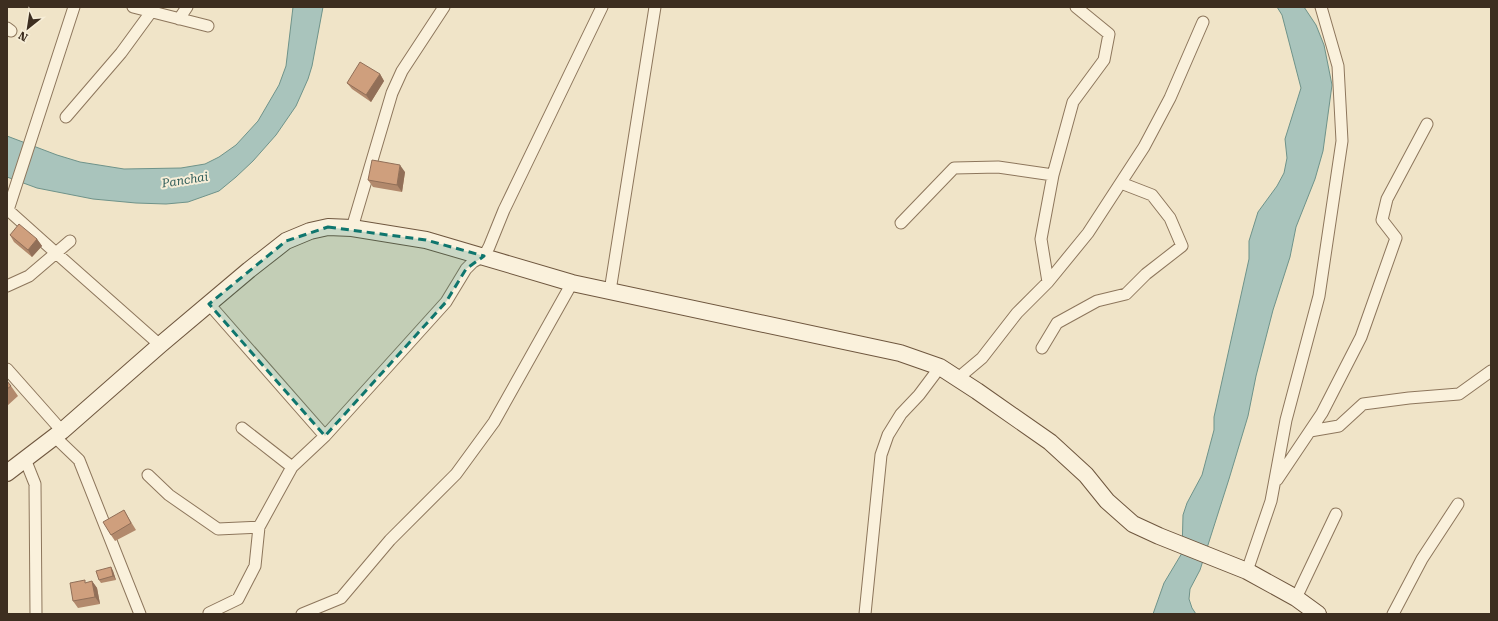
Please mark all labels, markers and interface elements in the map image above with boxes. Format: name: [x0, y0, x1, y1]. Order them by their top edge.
north arrow: [8, 8, 48, 48]
text: N: [16, 28, 30, 44]
water label: Panchai: [160, 169, 209, 191]

